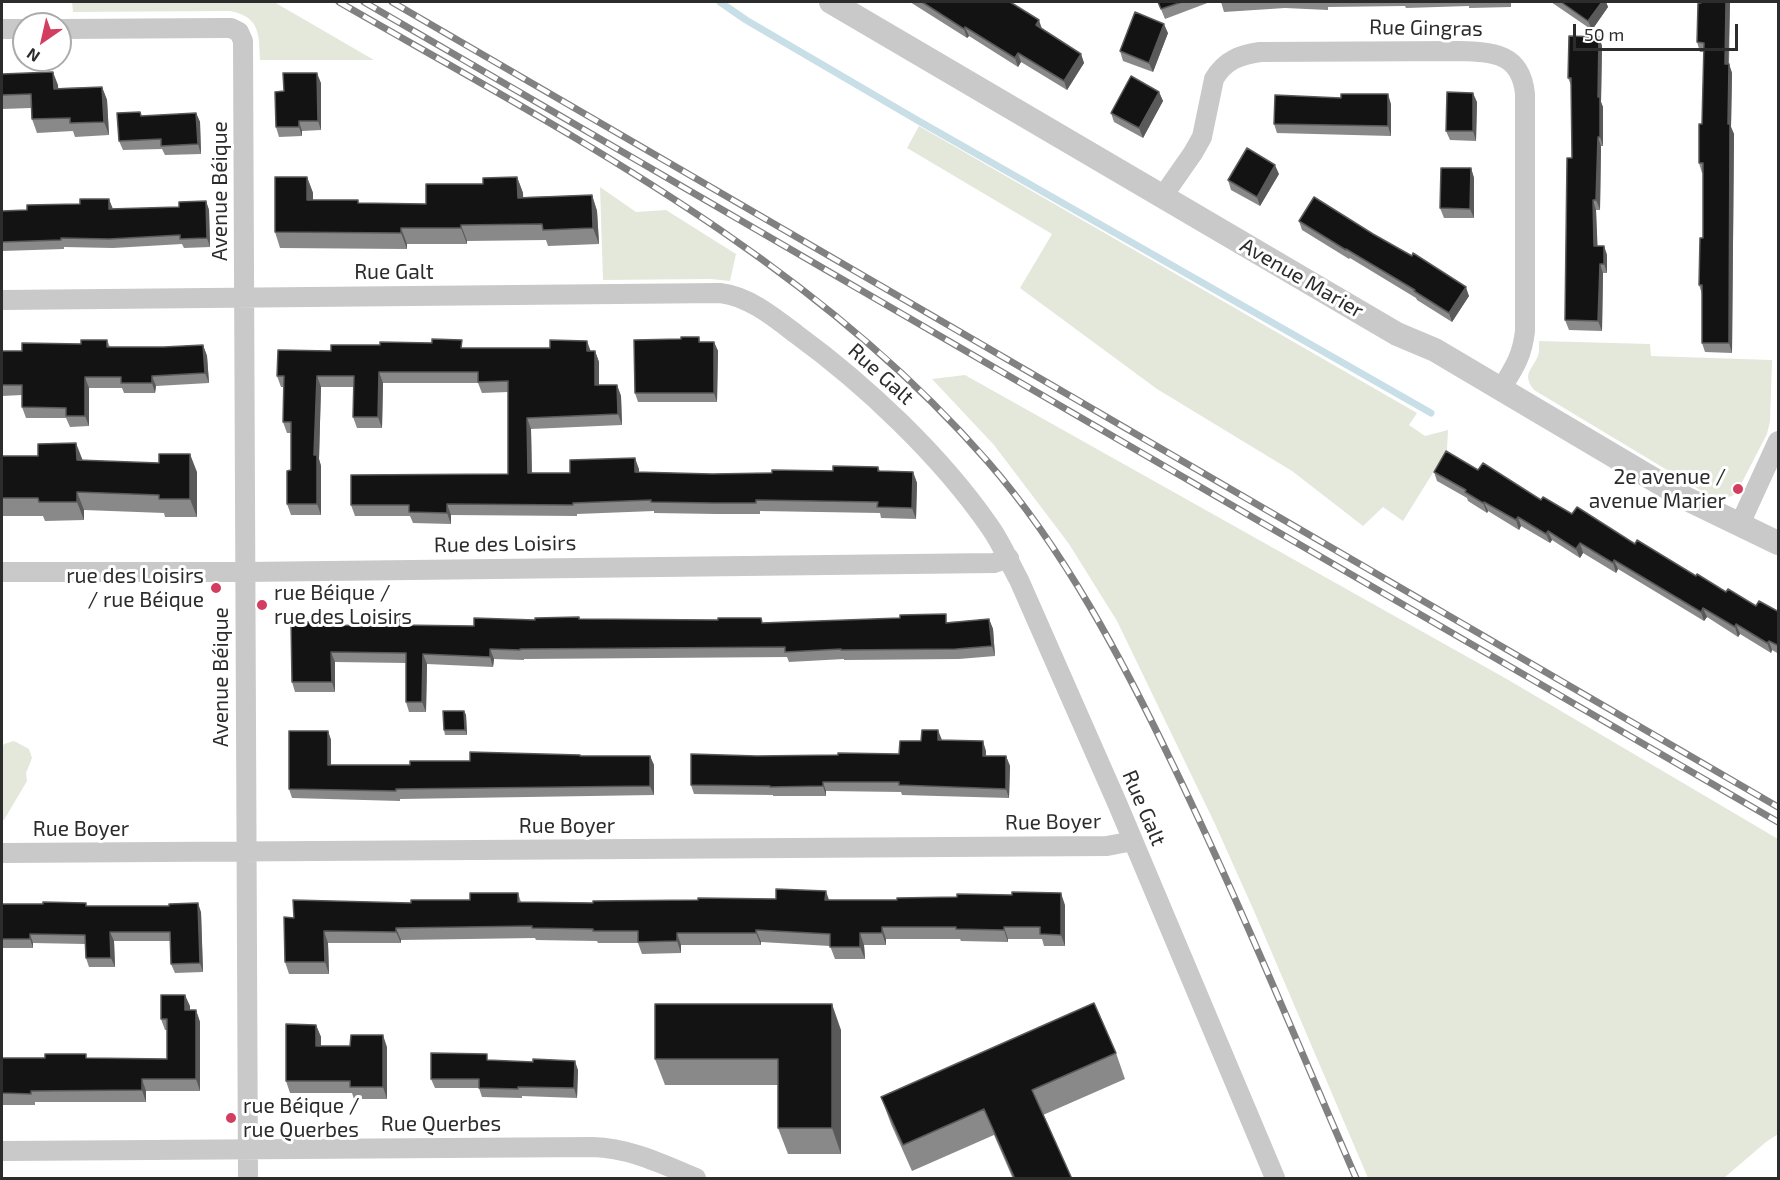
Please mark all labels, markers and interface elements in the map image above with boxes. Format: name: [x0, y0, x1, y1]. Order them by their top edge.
north arrow: [12, 12, 72, 72]
scale bar: [1576, 12, 1741, 50]
street label: Rue Gingras: [1369, 14, 1483, 42]
text: 50 m: [1584, 23, 1624, 45]
text: N: [23, 45, 43, 67]
street label: Avenue Béique: [207, 121, 233, 261]
street label: Avenue Marier: [1236, 233, 1368, 323]
street label: Rue Galt: [354, 259, 434, 285]
street label: Rue Galt: [843, 338, 919, 410]
place label: 2e avenue / avenue Marier: [1589, 464, 1726, 514]
marker: 2e avenue / avenue Marier: [1731, 482, 1745, 496]
street label: Rue des Loisirs: [434, 530, 576, 558]
place label: rue des Loisirs / rue Béique: [66, 563, 204, 613]
place label: rue Béique / rue des Loisirs: [274, 580, 412, 630]
marker: rue des Loisirs / rue Béique: [209, 581, 223, 595]
marker: rue Béique / rue des Loisirs: [255, 598, 269, 612]
street label: Avenue Béique: [208, 607, 234, 747]
street label: Rue Galt: [1117, 766, 1171, 850]
street label: Rue Boyer: [1005, 809, 1101, 835]
street label: Rue Boyer: [519, 813, 615, 839]
street label: Rue Boyer: [33, 816, 129, 842]
place label: rue Béique / rue Querbes: [243, 1093, 360, 1143]
marker: rue Béique / rue Querbes: [224, 1111, 238, 1125]
street label: Rue Querbes: [381, 1111, 501, 1137]

